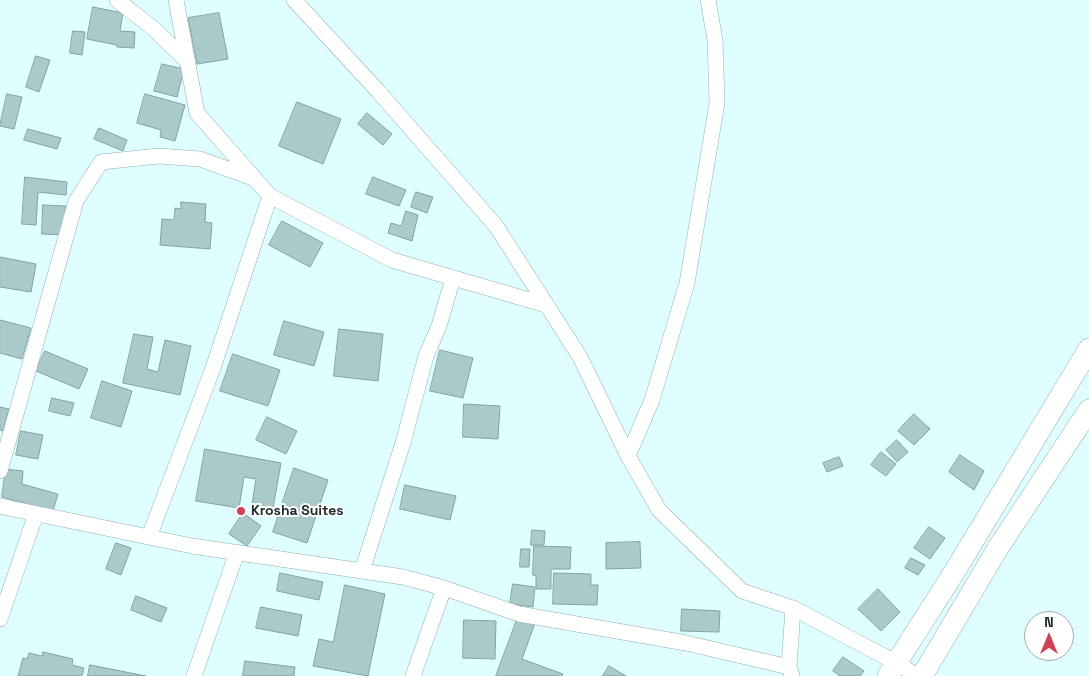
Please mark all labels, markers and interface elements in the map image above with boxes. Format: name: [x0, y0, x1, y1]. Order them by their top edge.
place label: Krosha Suites: [251, 503, 344, 519]
marker: Krosha Suites: [235, 505, 247, 517]
north arrow: [1024, 611, 1074, 661]
text: N: [1044, 613, 1054, 631]

